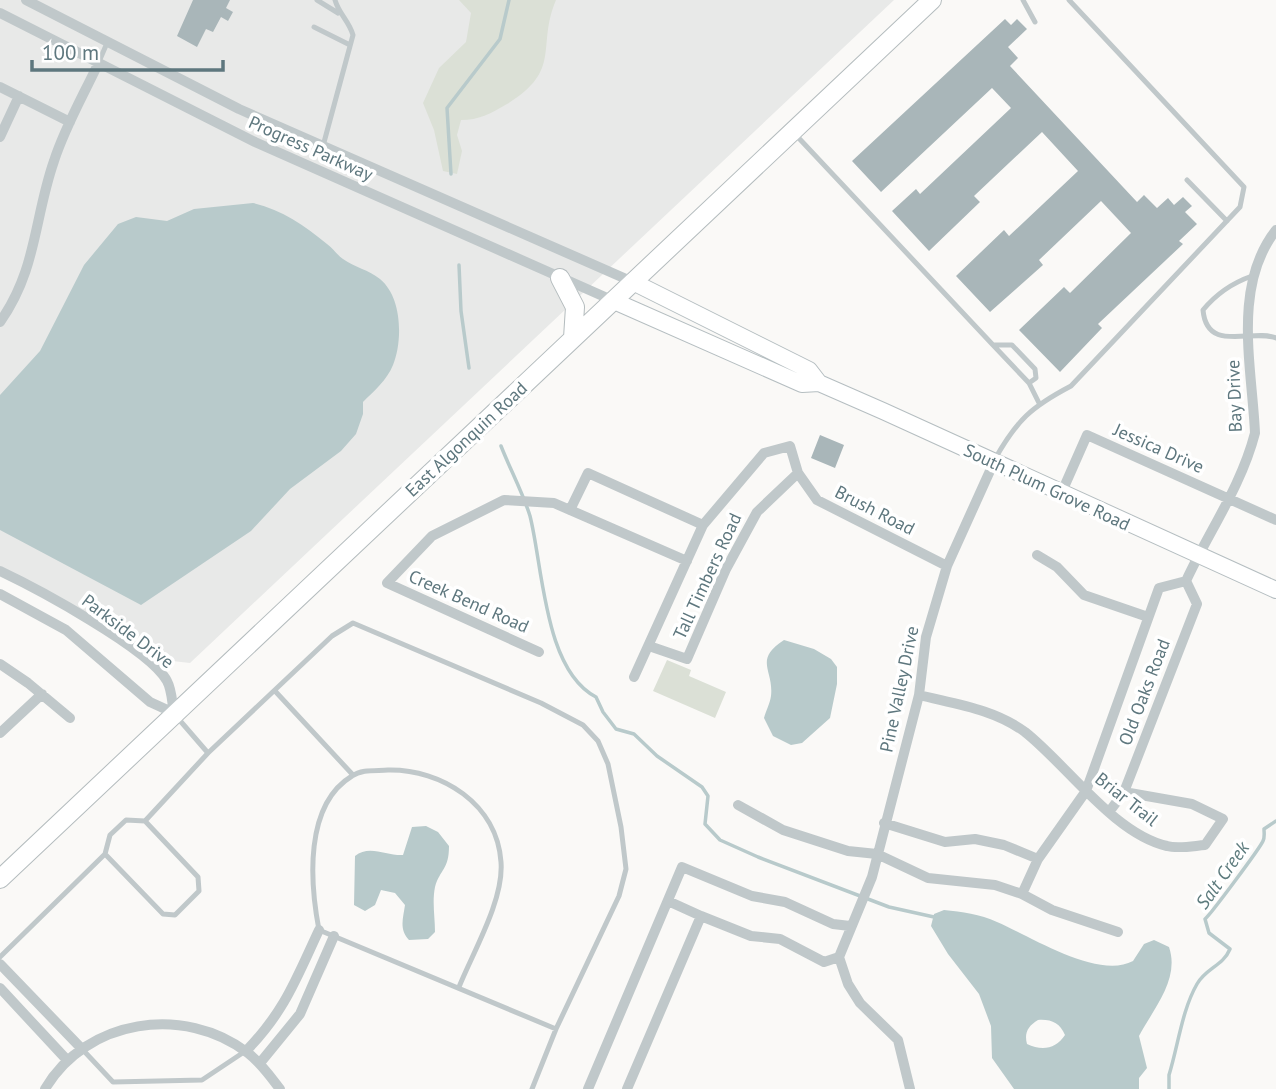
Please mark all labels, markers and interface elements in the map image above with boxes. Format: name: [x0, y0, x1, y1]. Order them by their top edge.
scale bar: [32, 28, 222, 72]
text: 100 m: [42, 39, 99, 66]
street label: Progress Parkway: [245, 110, 377, 186]
street label: Bay Drive: [1221, 359, 1247, 433]
street label: East Algonquin Road: [400, 377, 532, 501]
street label: Jessica Drive: [1109, 417, 1208, 478]
street label: South Plum Grove Road: [960, 438, 1134, 536]
street label: Brush Road: [831, 480, 919, 540]
street label: Tall Timbers Road: [668, 509, 746, 643]
street label: Creek Bend Road: [405, 564, 533, 638]
street label: Parkside Drive: [77, 589, 179, 673]
street label: Pine Valley Drive: [874, 624, 924, 754]
street label: Old Oaks Road: [1113, 635, 1175, 749]
street label: Briar Trail: [1091, 767, 1164, 831]
water label: Salt Creek: [1190, 835, 1255, 913]

